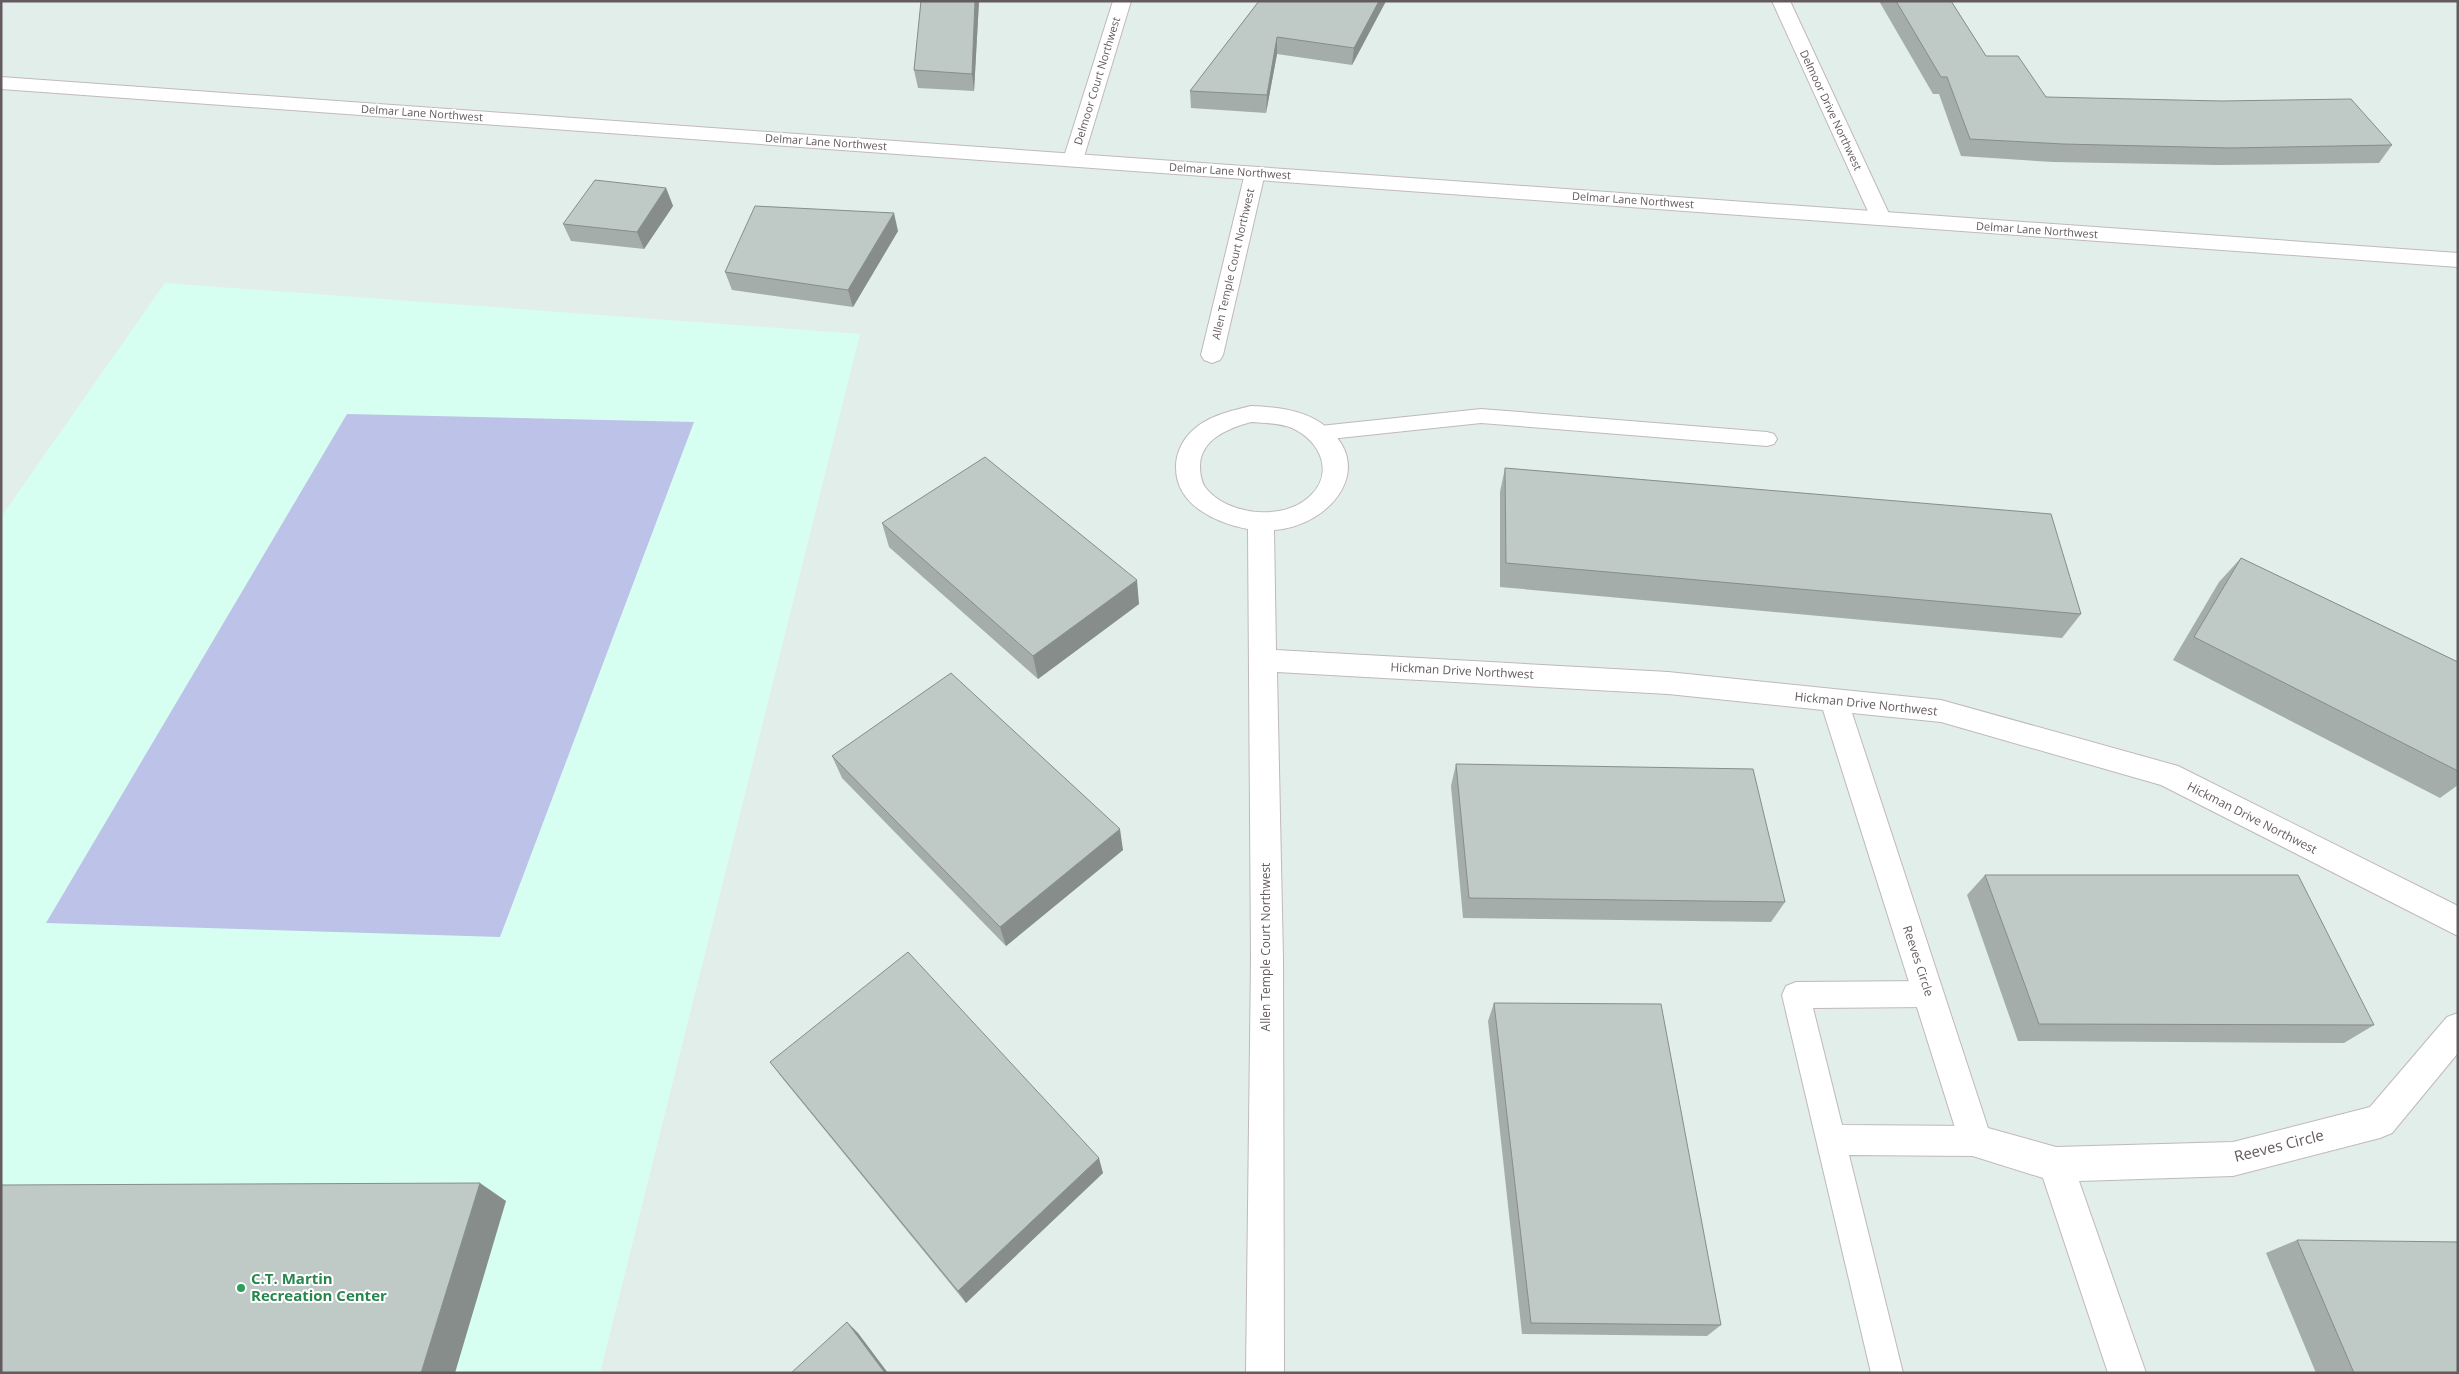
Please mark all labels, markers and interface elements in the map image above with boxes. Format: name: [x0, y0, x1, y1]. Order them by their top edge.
street label: Delmoor Court Northwest: [1070, 15, 1123, 147]
street label: Delmoor Drive Northwest: [1797, 47, 1866, 173]
street label: Delmar Lane Northwest: [361, 101, 484, 124]
street label: Delmar Lane Northwest: [765, 130, 888, 153]
street label: Delmar Lane Northwest: [1169, 159, 1292, 182]
street label: Allen Temple Court Northwest: [1208, 187, 1257, 341]
street label: Delmar Lane Northwest: [1572, 188, 1695, 211]
street label: Delmar Lane Northwest: [1976, 218, 2099, 241]
street label: Hickman Drive Northwest: [1390, 658, 1534, 683]
street label: Hickman Drive Northwest: [1794, 688, 1938, 719]
street label: Hickman Drive Northwest: [2184, 777, 2320, 858]
street label: Allen Temple Court Northwest: [1257, 863, 1274, 1031]
street label: Reeves Circle: [1899, 923, 1938, 999]
street label: Reeves Circle: [2232, 1124, 2326, 1166]
place label: C.T. Martin Recreation Center: [251, 1268, 387, 1305]
marker: C.T. Martin Recreation Center: [235, 1282, 247, 1294]

